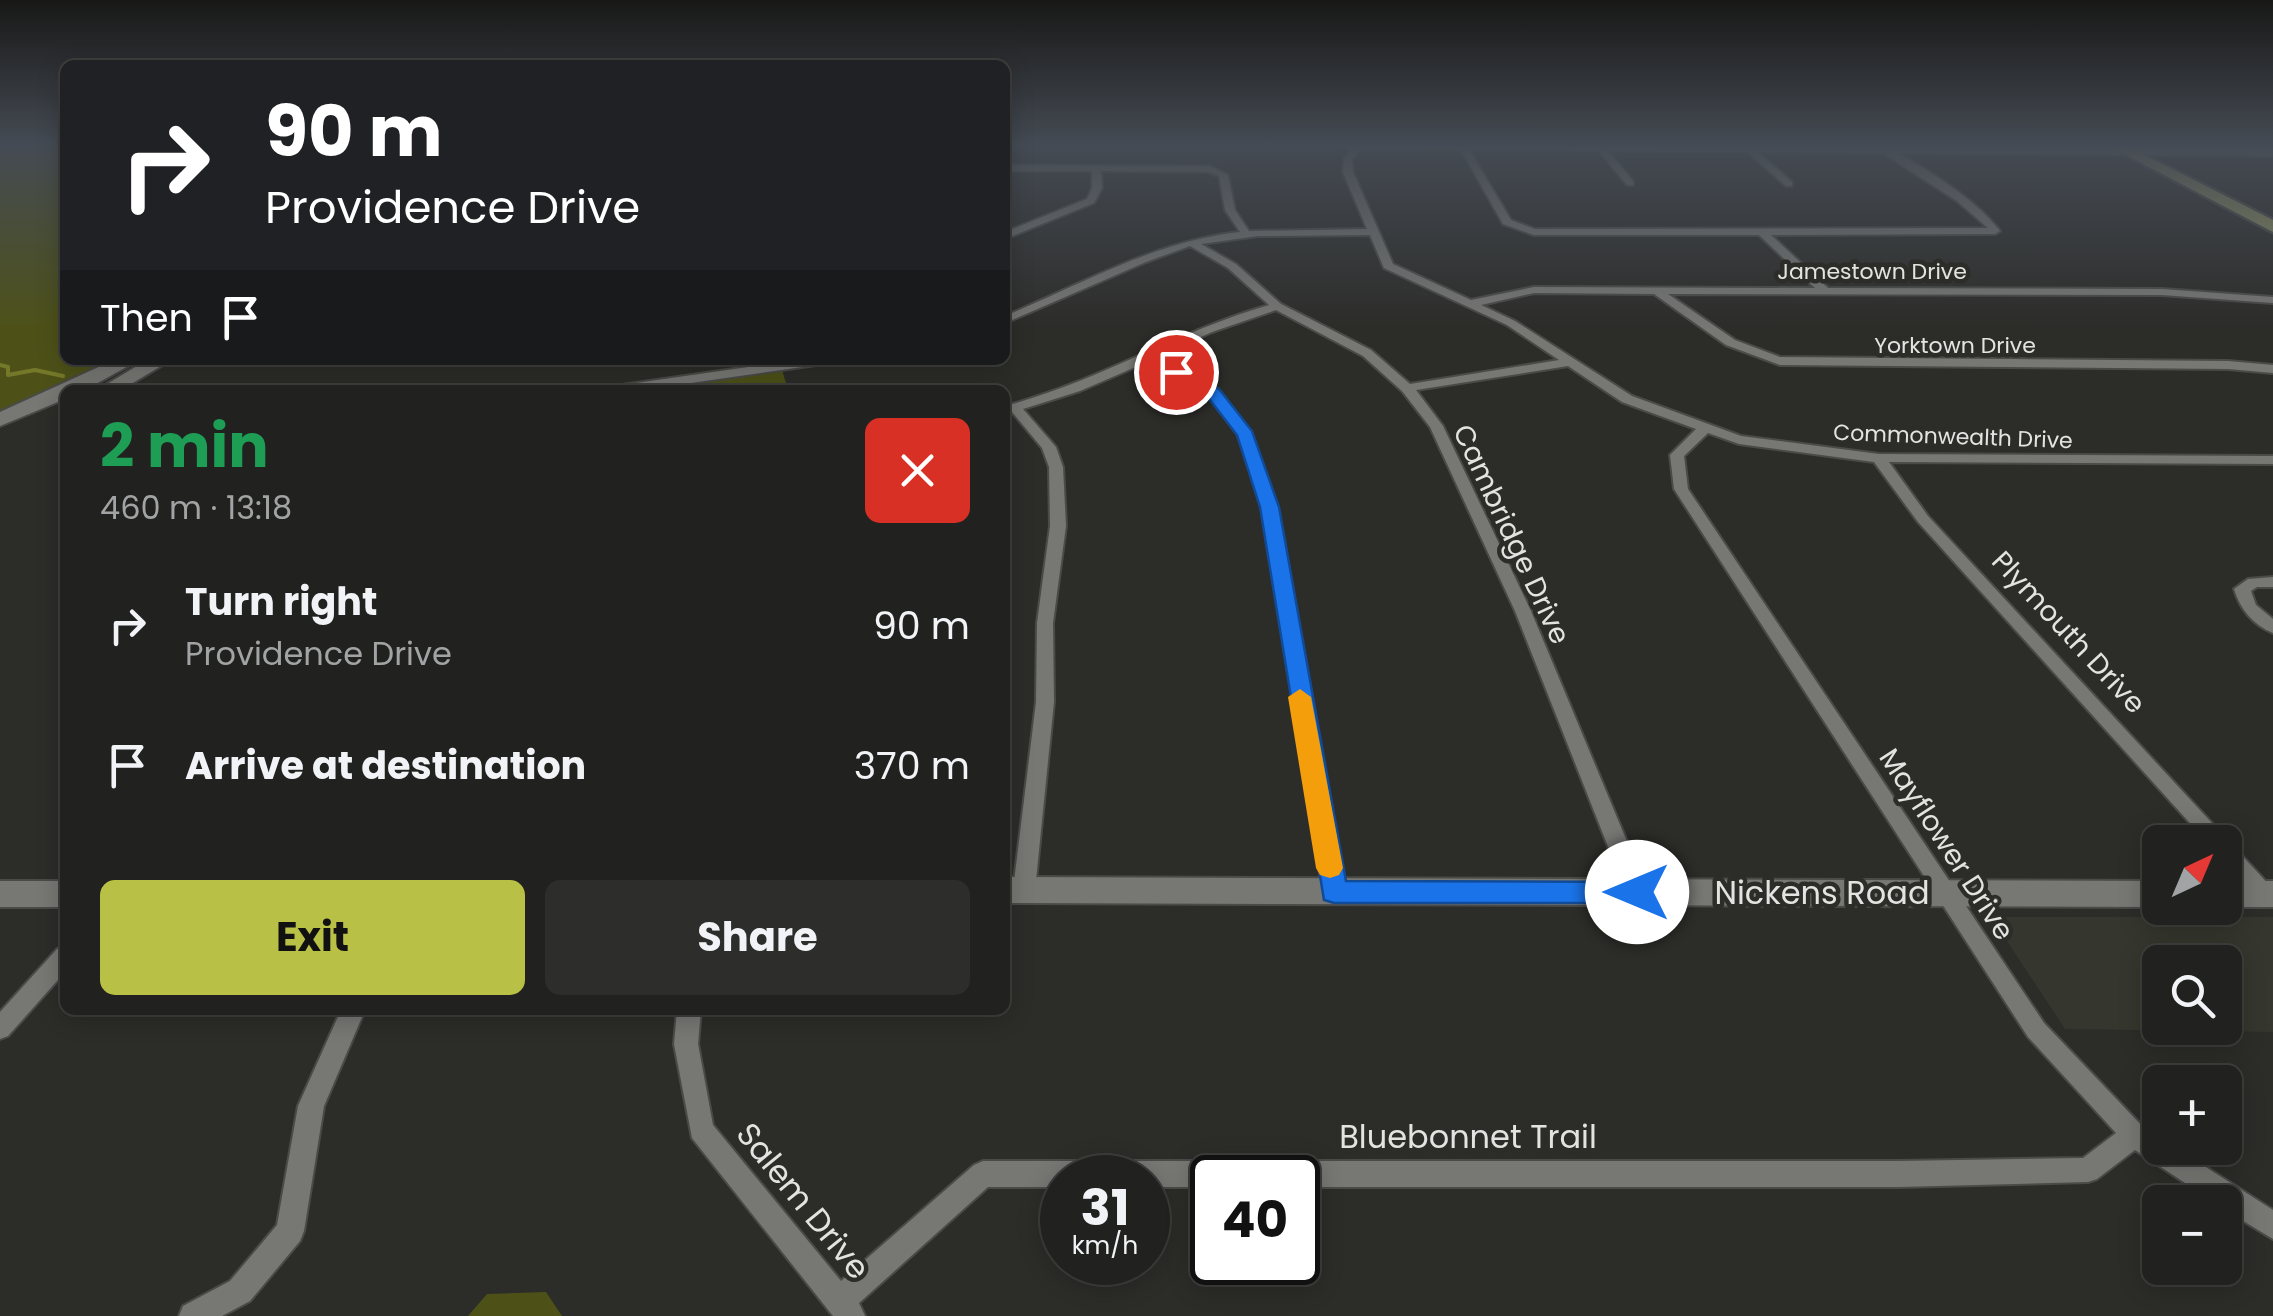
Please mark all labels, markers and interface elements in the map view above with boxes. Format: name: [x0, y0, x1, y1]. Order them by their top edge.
text: 90 m: [265, 82, 443, 181]
icon: right: [100, 100, 230, 230]
text: Providence Drive: [265, 176, 640, 239]
street label: Jamestown Drive: [1777, 256, 1967, 287]
icon: arrive: [213, 290, 268, 345]
text: Then: [100, 291, 193, 344]
pin: [1134, 330, 1219, 415]
street label: Yorktown Drive: [1874, 330, 2036, 361]
icon: arrive: [1149, 345, 1204, 400]
text: 2 min: [100, 404, 269, 488]
street label: Commonwealth Drive: [1833, 417, 2073, 456]
button: close: [865, 418, 970, 523]
street label: Cambridge Drive: [1443, 418, 1580, 651]
text: 460 m · 13:18: [100, 485, 292, 530]
street label: Plymouth Drive: [1983, 542, 2154, 722]
text: Turn right: [185, 575, 377, 628]
icon: right: [100, 598, 155, 653]
text: 90 m: [873, 599, 970, 652]
text: Providence Drive: [185, 631, 452, 676]
icon: arrive: [100, 738, 155, 793]
text: Arrive at destination: [185, 739, 586, 792]
text: 370 m: [854, 739, 970, 792]
street label: Mayflower Drive: [1870, 741, 2023, 948]
north arrow: [2142, 825, 2242, 925]
map controls: [2142, 825, 2242, 1285]
position arrow: [1585, 840, 1689, 944]
street label: Nickens Road: [1714, 870, 1930, 915]
button: Exit: [100, 880, 525, 995]
button: Share: [545, 880, 970, 995]
button: search: [2142, 945, 2242, 1045]
button: +: [2142, 1065, 2242, 1165]
street label: Salem Drive: [726, 1113, 881, 1289]
street label: Bluebonnet Trail: [1339, 1114, 1597, 1159]
speed limit sign: 40: [1190, 1155, 1320, 1285]
text: 31: [1080, 1172, 1130, 1243]
button: −: [2142, 1185, 2242, 1285]
text: km/h: [1072, 1228, 1138, 1263]

